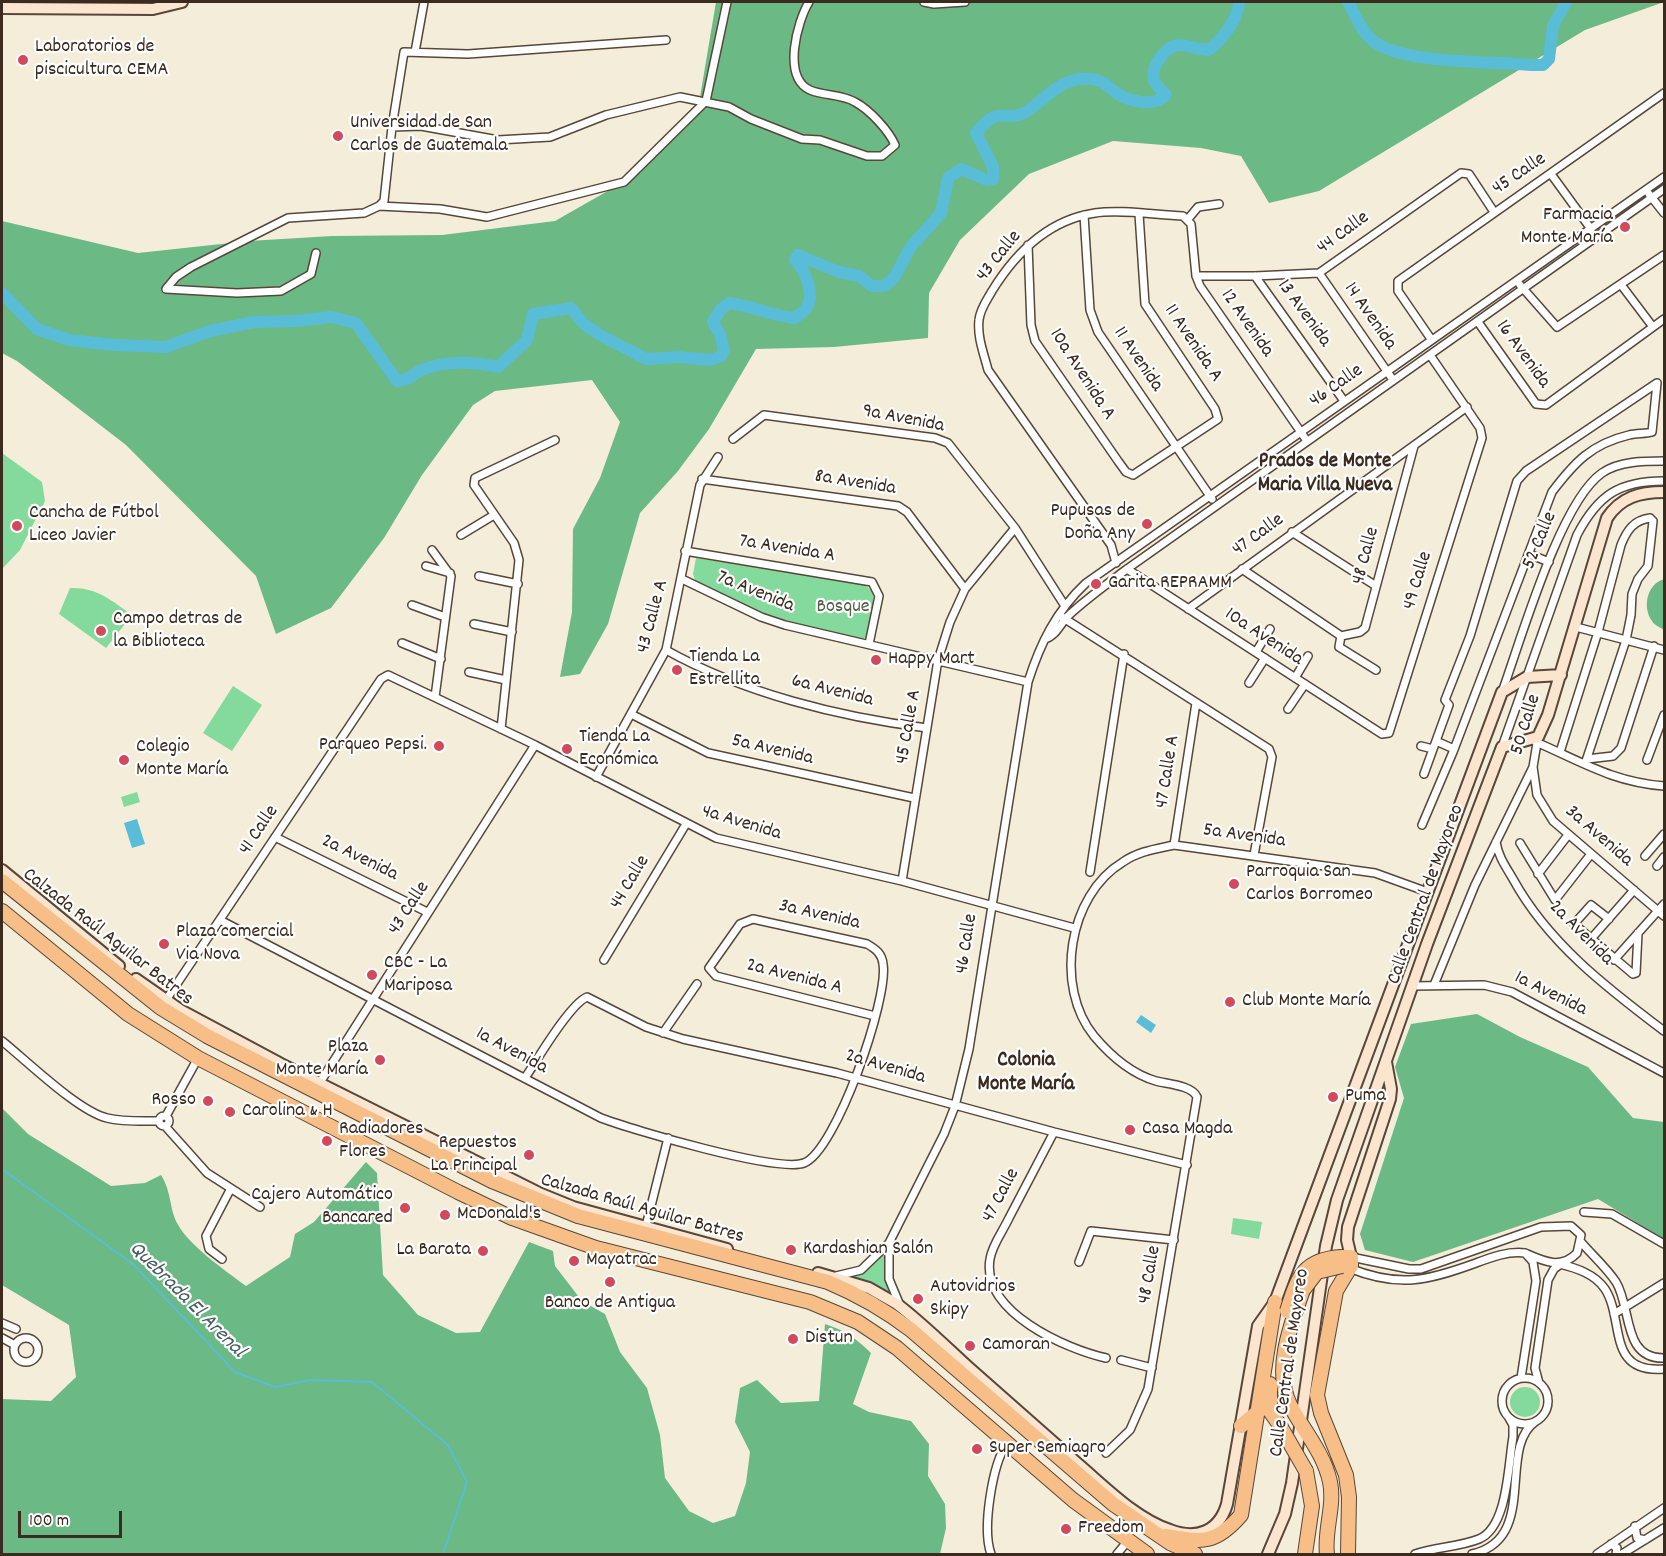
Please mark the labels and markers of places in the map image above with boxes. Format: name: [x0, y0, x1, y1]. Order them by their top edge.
place label: Laboratorios de piscicultura CEMA: [35, 36, 168, 83]
marker: Laboratorios de piscicultura CEMA: [16, 53, 30, 67]
place label: Universidad de San Carlos de Guatemala: [350, 112, 508, 159]
marker: Universidad de San Carlos de Guatemala: [331, 129, 345, 143]
place label: Farmacia Monte María: [1521, 204, 1613, 251]
marker: Farmacia Monte María: [1618, 220, 1632, 234]
place label: Pupusas de Doña Any: [1050, 500, 1135, 547]
place label: Cancha de Fútbol Liceo Javier: [29, 502, 159, 549]
marker: Pupusas de Doña Any: [1140, 517, 1154, 531]
marker: Cancha de Fútbol Liceo Javier: [10, 519, 24, 533]
place label: Garita REPRAMM: [1108, 572, 1232, 596]
marker: Garita REPRAMM: [1089, 577, 1103, 591]
place label: Campo detras de la Biblioteca: [113, 608, 242, 655]
marker: Campo detras de la Biblioteca: [94, 624, 108, 638]
place label: Tienda La Estrellita: [689, 646, 760, 693]
place label: Happy Mart: [888, 648, 975, 672]
marker: Happy Mart: [869, 653, 883, 667]
marker: Tienda La Estrellita: [670, 663, 684, 677]
place label: Tienda La Económica: [579, 726, 658, 773]
place label: Parqueo Pepsi.: [319, 734, 427, 758]
place label: Colegio Monte María: [136, 736, 228, 783]
marker: Parqueo Pepsi.: [432, 739, 446, 753]
marker: Tienda La Económica: [560, 742, 574, 756]
marker: Colegio Monte María: [117, 753, 131, 767]
place label: Parroquia San Carlos Borromeo: [1246, 861, 1373, 908]
marker: Parroquia San Carlos Borromeo: [1227, 877, 1241, 891]
place label: Plaza comercial Via Nova: [176, 921, 294, 968]
marker: Plaza comercial Via Nova: [157, 937, 171, 951]
place label: CBC - La Mariposa: [384, 952, 452, 999]
marker: CBC - La Mariposa: [365, 968, 379, 982]
place label: Club Monte María: [1242, 990, 1371, 1014]
marker: Club Monte María: [1223, 995, 1237, 1009]
place label: Plaza Monte María: [276, 1036, 368, 1083]
marker: Plaza Monte María: [373, 1053, 387, 1067]
place label: Puma: [1345, 1085, 1386, 1109]
place label: Rosso: [152, 1089, 196, 1113]
marker: Puma: [1326, 1090, 1340, 1104]
marker: Rosso: [201, 1094, 215, 1108]
place label: Carolina & H: [242, 1100, 333, 1124]
marker: Carolina & H: [223, 1105, 237, 1119]
place label: Radiadores Flores: [339, 1118, 423, 1165]
place label: Casa Magda: [1142, 1118, 1232, 1142]
marker: Casa Magda: [1123, 1123, 1137, 1137]
place label: Repuestos La Principal: [430, 1132, 517, 1179]
marker: Radiadores Flores: [320, 1134, 334, 1148]
marker: Repuestos La Principal: [522, 1148, 536, 1162]
place label: Cajero Automático Bancared: [251, 1184, 393, 1231]
marker: Cajero Automático Bancared: [398, 1201, 412, 1215]
place label: McDonald's: [457, 1203, 541, 1227]
marker: McDonald's: [438, 1208, 452, 1222]
place label: Kardashian Salón: [803, 1238, 933, 1262]
place label: La Barata: [396, 1239, 471, 1263]
marker: Kardashian Salón: [784, 1243, 798, 1257]
marker: La Barata: [476, 1244, 490, 1258]
place label: Mayatrac: [586, 1249, 657, 1273]
marker: Mayatrac: [567, 1254, 581, 1268]
marker: Banco de Antigua: [603, 1275, 617, 1289]
place label: Autovidrios Skipy: [930, 1276, 1016, 1323]
place label: Banco de Antigua: [545, 1292, 675, 1316]
marker: Autovidrios Skipy: [911, 1292, 925, 1306]
place label: Distun: [805, 1327, 853, 1351]
marker: Distun: [786, 1332, 800, 1346]
place label: Camoran: [982, 1334, 1050, 1358]
marker: Camoran: [963, 1339, 977, 1353]
place label: Super Semiagro: [989, 1437, 1106, 1461]
marker: Super Semiagro: [970, 1442, 984, 1456]
place label: Freedom: [1078, 1517, 1144, 1541]
marker: Freedom: [1059, 1522, 1073, 1536]

